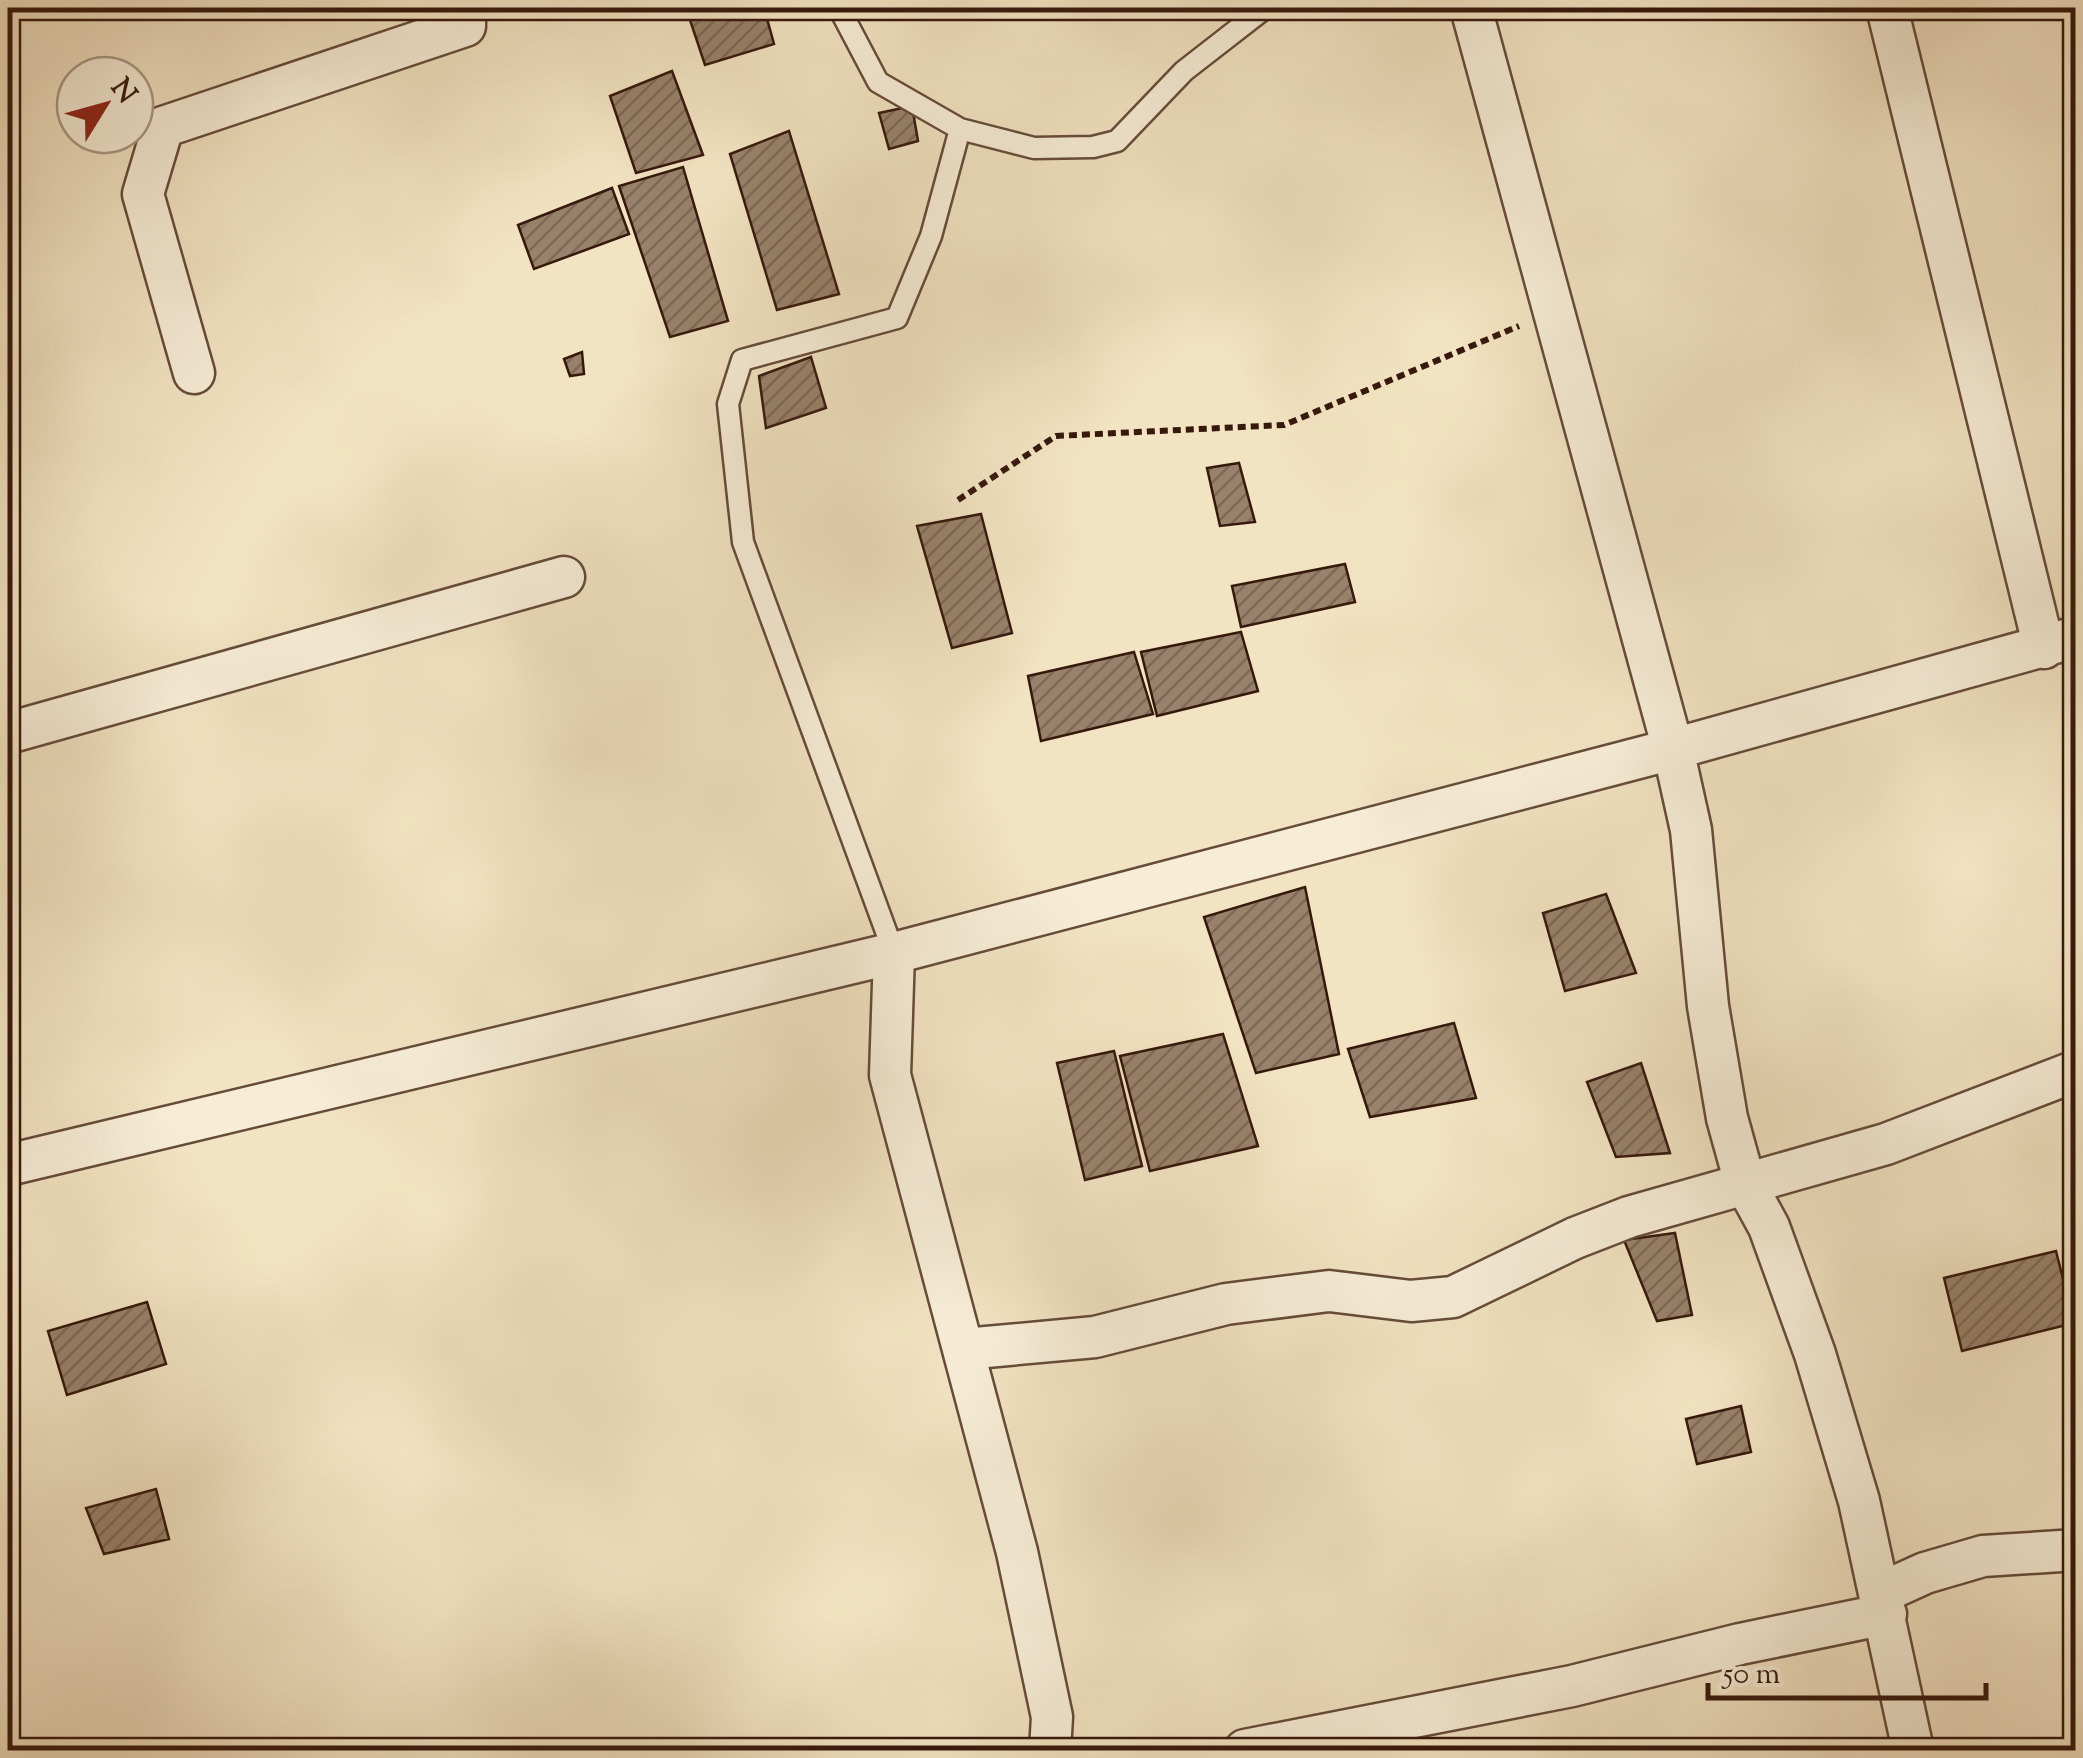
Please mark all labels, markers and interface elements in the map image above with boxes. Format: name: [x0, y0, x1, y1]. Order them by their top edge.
north arrow: [55, 55, 155, 155]
text: N: [100, 71, 145, 113]
scale bar: [1708, 1638, 1986, 1700]
text: 50 m: [1721, 1654, 1781, 1697]

